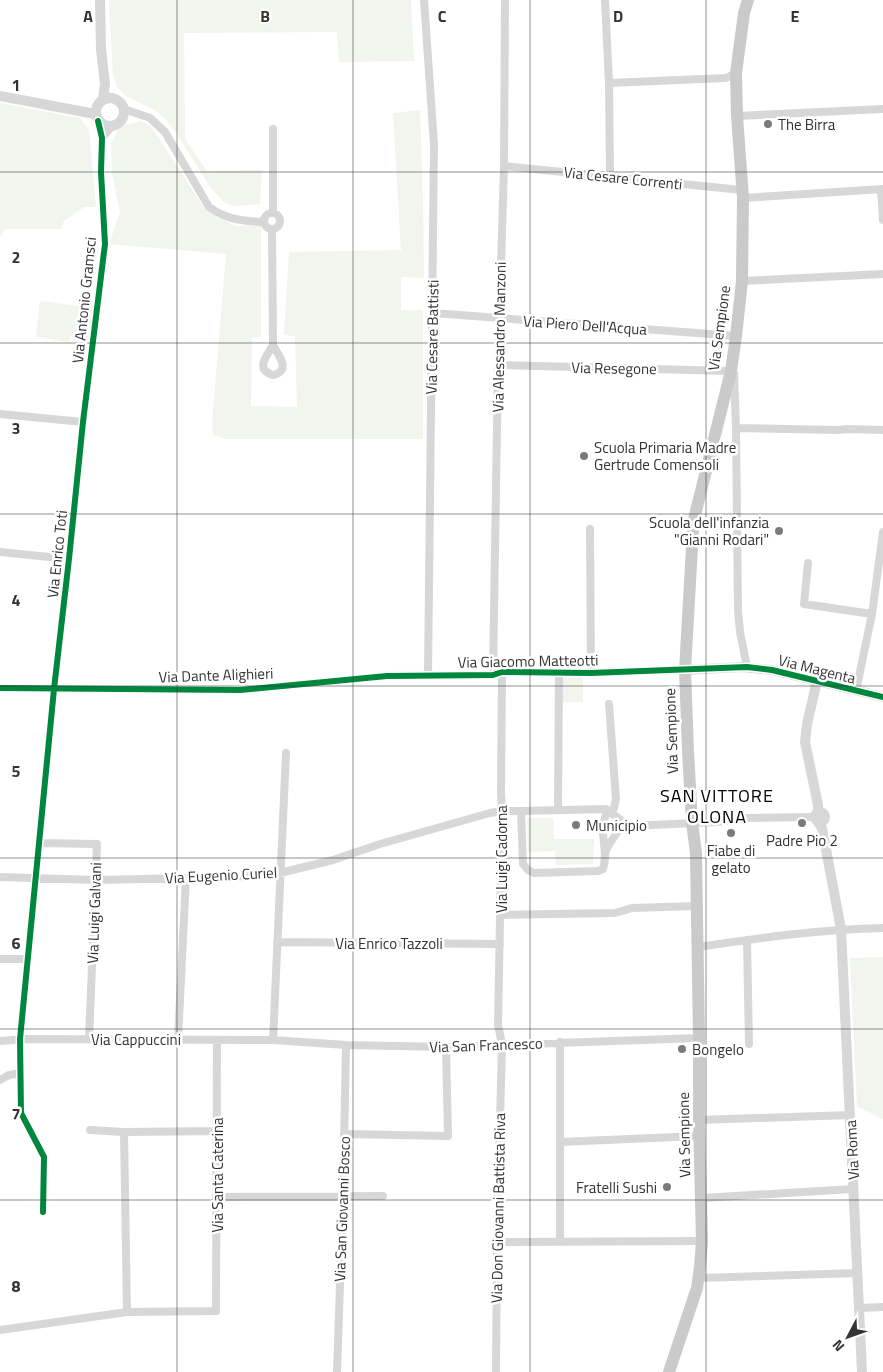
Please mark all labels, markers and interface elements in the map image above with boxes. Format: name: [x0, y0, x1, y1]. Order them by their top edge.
text: A: [83, 4, 93, 28]
text: B: [260, 4, 270, 28]
text: C: [438, 4, 447, 28]
text: D: [613, 4, 623, 28]
text: E: [791, 4, 800, 28]
text: 1: [12, 73, 20, 97]
place label: The Birra: [778, 113, 836, 136]
marker: The Birra: [762, 118, 774, 130]
street label: Via Cesare Correnti: [563, 160, 683, 196]
street label: Via Antonio Gramsci: [66, 236, 102, 364]
text: 2: [12, 245, 20, 269]
street label: Via Alessandro Manzoni: [486, 261, 512, 413]
street label: Via Cesare Battisti: [419, 279, 445, 395]
street label: Via Sempione: [702, 284, 736, 372]
street label: Via Piero Dell'Acqua: [522, 309, 648, 341]
street label: Via Resegone: [571, 356, 657, 380]
text: 3: [12, 416, 20, 440]
place label: Scuola Primaria Madre Gertrude Comensoli: [594, 436, 736, 476]
marker: Scuola Primaria Madre Gertrude Comensoli: [578, 450, 590, 462]
street label: Via Enrico Toti: [41, 509, 73, 599]
place label: Scuola dell'infanzia "Gianni Rodari": [649, 511, 769, 551]
marker: Scuola dell'infanzia "Gianni Rodari": [773, 525, 785, 537]
text: 4: [12, 588, 21, 612]
street label: Via Giacomo Matteotti: [457, 648, 599, 674]
street label: Via Magenta: [776, 648, 859, 690]
street label: Via Dante Alighieri: [158, 662, 274, 688]
street label: Via Sempione: [658, 688, 684, 774]
text: 5: [12, 759, 21, 783]
district label: SAN VITTORE OLONA: [660, 782, 774, 830]
street label: Via Luigi Cadorna: [490, 805, 513, 913]
place label: Municipio: [586, 814, 647, 837]
marker: Padre Pio 2: [796, 817, 808, 829]
marker: Municipio: [570, 819, 582, 831]
marker: Fiabe di gelato: [725, 827, 737, 839]
place label: Padre Pio 2: [766, 829, 838, 852]
place label: Fiabe di gelato: [707, 839, 755, 879]
street label: Via Eugenio Curiel: [164, 861, 278, 889]
street label: Via Luigi Galvani: [81, 862, 107, 964]
text: 6: [12, 931, 21, 955]
street label: Via Enrico Tazzoli: [335, 932, 443, 955]
street label: Via Cappuccini: [91, 1028, 181, 1051]
street label: Via San Francesco: [429, 1032, 543, 1058]
place label: Bongelo: [692, 1038, 744, 1061]
marker: Bongelo: [676, 1043, 688, 1055]
street label: Via Sempione: [672, 1092, 696, 1178]
text: 7: [12, 1102, 20, 1126]
street label: Via Don Giovanni Battista Riva: [485, 1112, 511, 1303]
street label: Via Santa Caterina: [206, 1117, 229, 1233]
street label: Via Roma: [839, 1119, 865, 1181]
street label: Via San Giovanni Bosco: [328, 1136, 356, 1282]
place label: Fratelli Sushi: [576, 1176, 657, 1199]
marker: Fratelli Sushi: [661, 1181, 673, 1193]
text: 8: [12, 1274, 21, 1298]
north arrow: [823, 1312, 873, 1362]
text: N: [827, 1335, 849, 1356]

